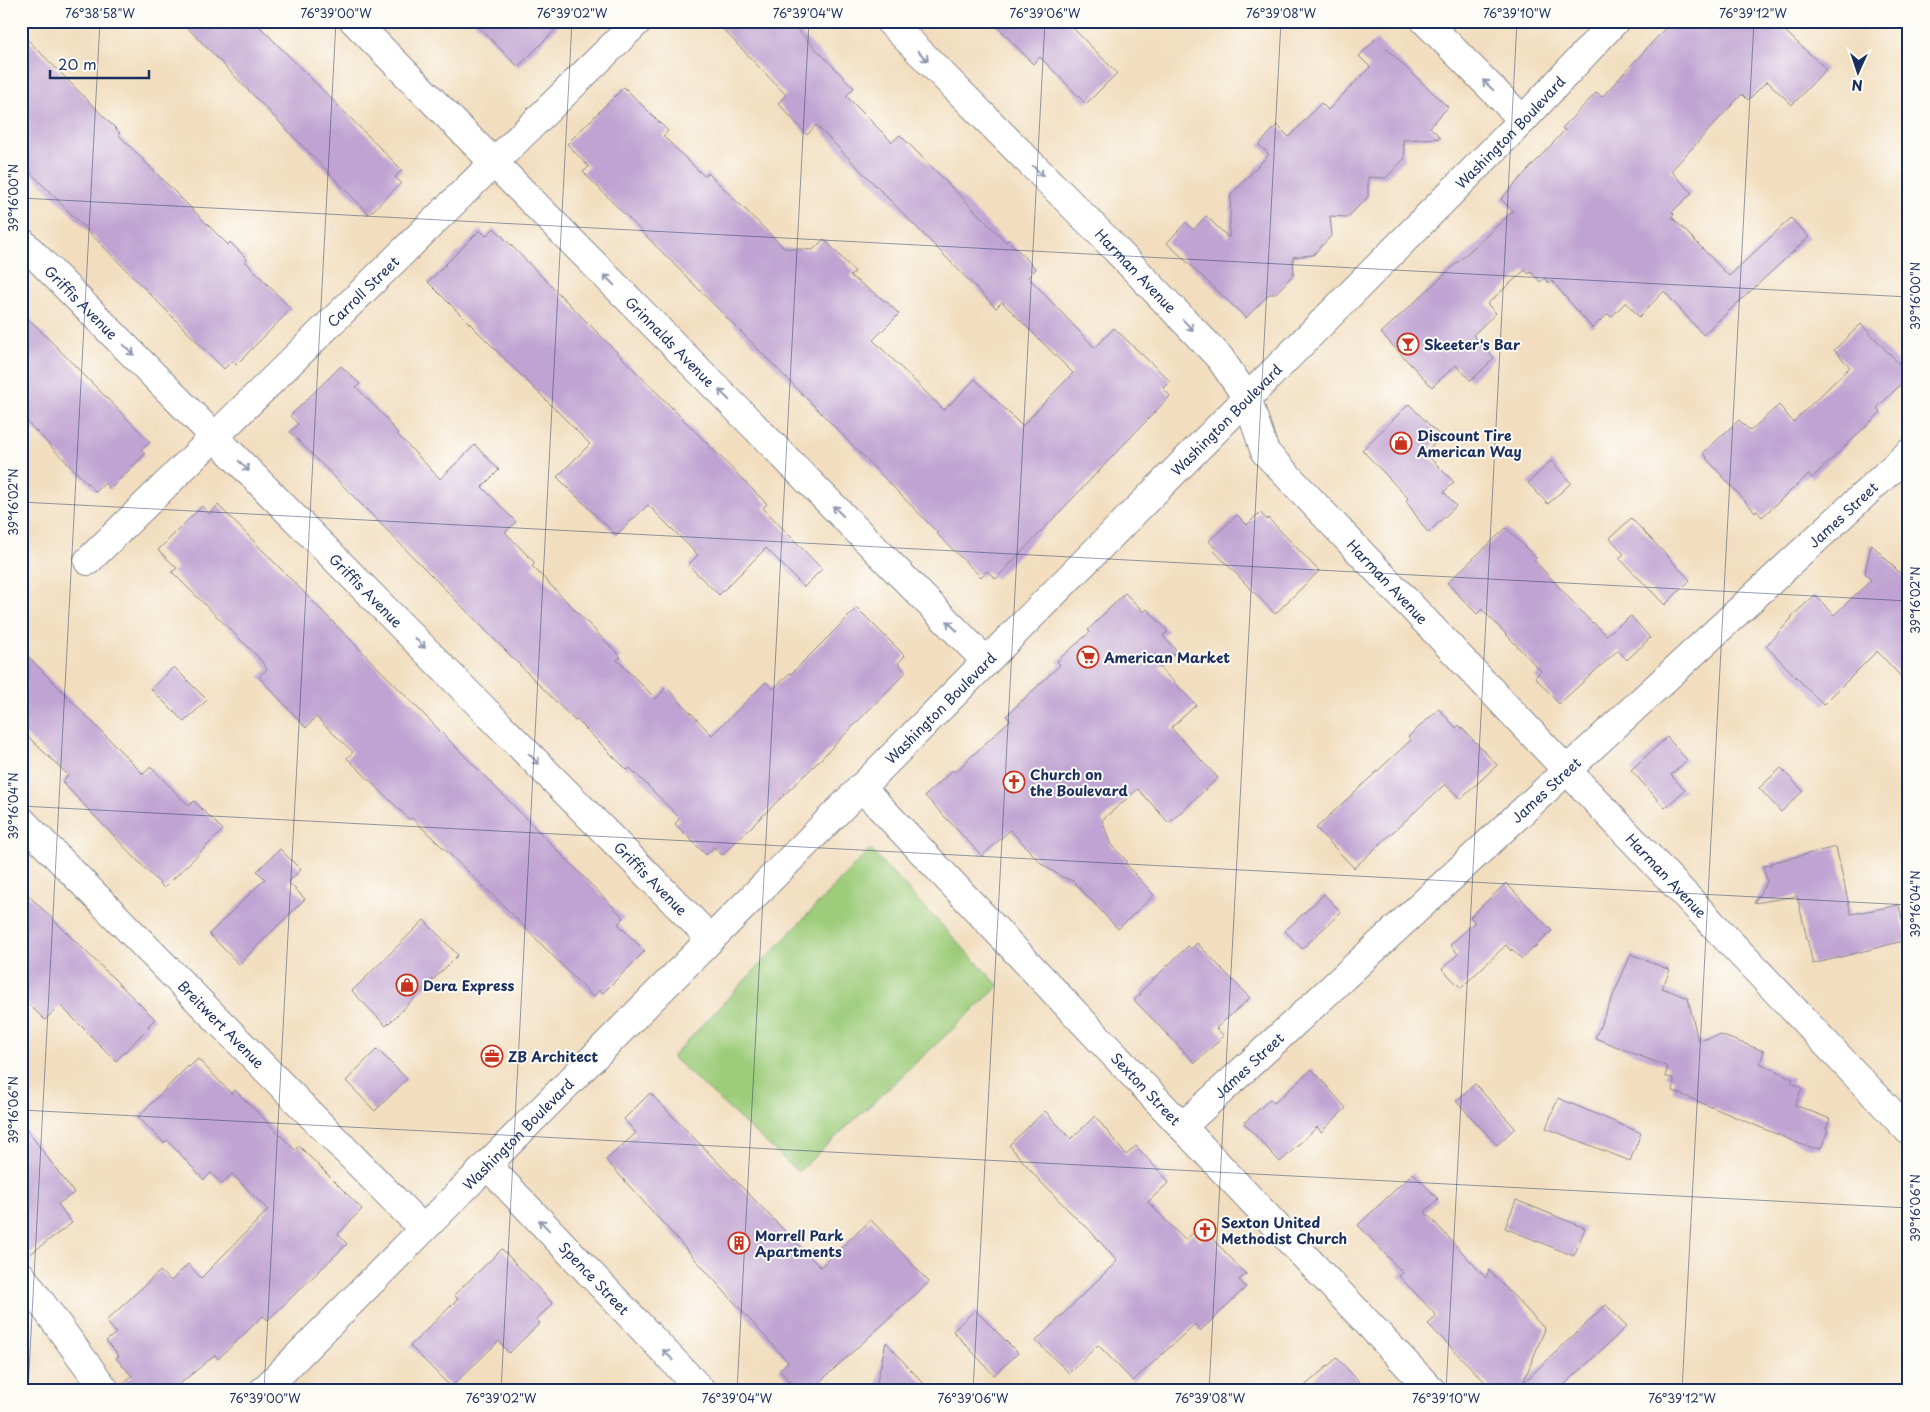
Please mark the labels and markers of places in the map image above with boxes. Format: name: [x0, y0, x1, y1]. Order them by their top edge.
bar icon: Skeeter's Bar: [1396, 332, 1420, 356]
place label: Skeeter's Bar: [1424, 334, 1521, 355]
place label: Discount Tire American Way: [1416, 425, 1522, 462]
shop icon: Discount Tire American Way: [1389, 431, 1413, 455]
supermarket icon: American Market: [1076, 645, 1100, 669]
place label: American Market: [1103, 647, 1230, 668]
place label: Church on the Boulevard: [1030, 764, 1128, 801]
church icon: Church on the Boulevard: [1002, 770, 1026, 794]
shop icon: Dera Express: [395, 973, 419, 997]
place label: Dera Express: [423, 975, 514, 996]
office icon: ZB Architect: [480, 1044, 504, 1068]
place label: ZB Architect: [508, 1046, 599, 1067]
place label: Sexton United Methodist Church: [1221, 1212, 1347, 1249]
church icon: Sexton United Methodist Church: [1193, 1218, 1217, 1242]
place label: Morrell Park Apartments: [755, 1225, 844, 1262]
building icon: Morrell Park Apartments: [727, 1231, 751, 1255]

